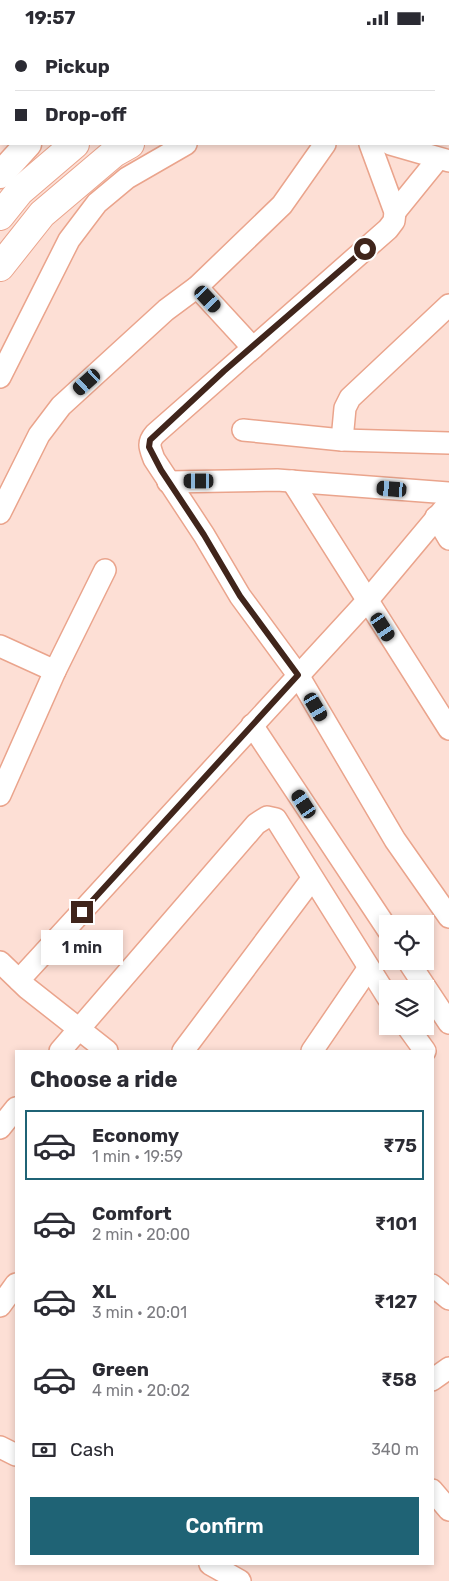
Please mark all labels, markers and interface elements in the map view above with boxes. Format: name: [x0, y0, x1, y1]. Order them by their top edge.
text: 19:57: [25, 6, 75, 29]
text: Pickup: [45, 55, 110, 78]
text: Drop-off: [45, 103, 127, 126]
route start: [354, 238, 376, 260]
car: [192, 283, 223, 315]
car: [70, 366, 103, 398]
car: [184, 474, 214, 489]
car: [376, 480, 407, 498]
car: [368, 610, 397, 644]
car: [302, 690, 329, 724]
car: [289, 787, 318, 821]
route end: [71, 901, 93, 923]
map controls: [379, 915, 434, 1035]
button: locate: [379, 915, 434, 970]
callout: 1 min: [41, 929, 123, 965]
text: 1 min: [62, 938, 102, 957]
button: layers: [379, 980, 434, 1035]
text: Choose a ride: [30, 1066, 177, 1093]
icon: car: [32, 1123, 77, 1168]
text: Economy: [92, 1124, 179, 1147]
text: ₹75: [383, 1134, 417, 1157]
text: 1 min · 19:59: [92, 1147, 183, 1166]
icon: car: [32, 1201, 77, 1246]
text: Comfort: [92, 1202, 172, 1225]
text: ₹101: [375, 1212, 417, 1235]
text: 2 min · 20:00: [92, 1225, 190, 1244]
icon: car: [32, 1279, 77, 1324]
text: XL: [92, 1280, 116, 1303]
text: ₹127: [374, 1290, 417, 1313]
text: 3 min · 20:01: [92, 1303, 187, 1322]
icon: car: [32, 1357, 77, 1402]
text: Green: [92, 1358, 149, 1381]
text: ₹58: [381, 1368, 417, 1391]
text: 4 min · 20:02: [92, 1381, 190, 1400]
icon: cash: [30, 1436, 58, 1464]
text: Cash: [70, 1438, 114, 1461]
text: 340 m: [371, 1440, 419, 1459]
button: Confirm: [30, 1497, 419, 1555]

